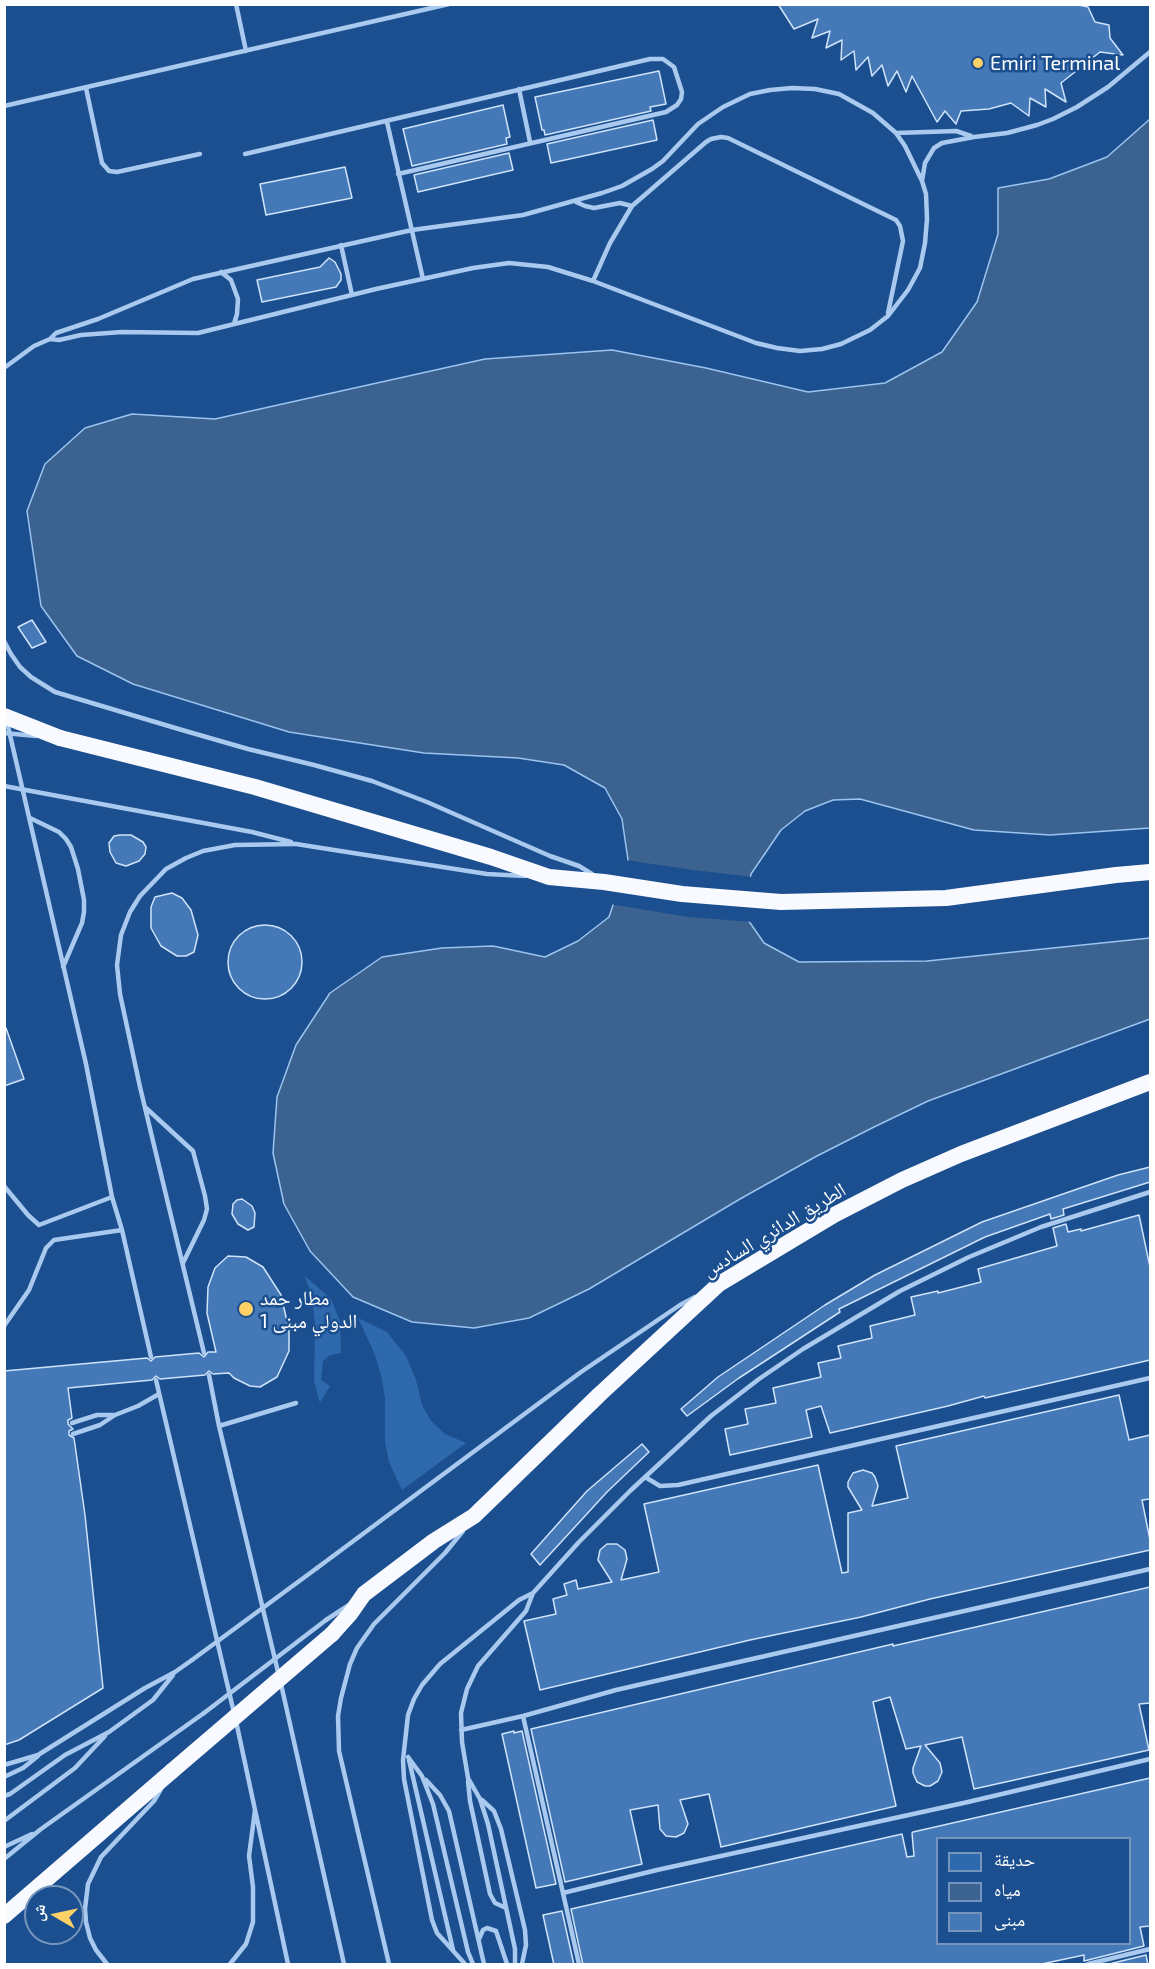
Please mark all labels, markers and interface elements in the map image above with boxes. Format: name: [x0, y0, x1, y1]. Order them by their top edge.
place label: Emiri Terminal: [990, 51, 1120, 75]
marker: Emiri Terminal: [971, 56, 985, 70]
street label: الطريق الدائري السادس: [698, 1178, 850, 1282]
place label: مطار حمد الدولي مبنى 1: [260, 1286, 357, 1333]
marker: مطار حمد الدولي مبنى 1: [237, 1300, 255, 1318]
legend: [936, 1837, 1131, 1945]
text: حديقة: [994, 1848, 1035, 1870]
text: مياه: [994, 1878, 1021, 1900]
north arrow: [24, 1885, 84, 1945]
text: ش: [27, 1903, 48, 1922]
text: مبنى: [994, 1908, 1025, 1930]

